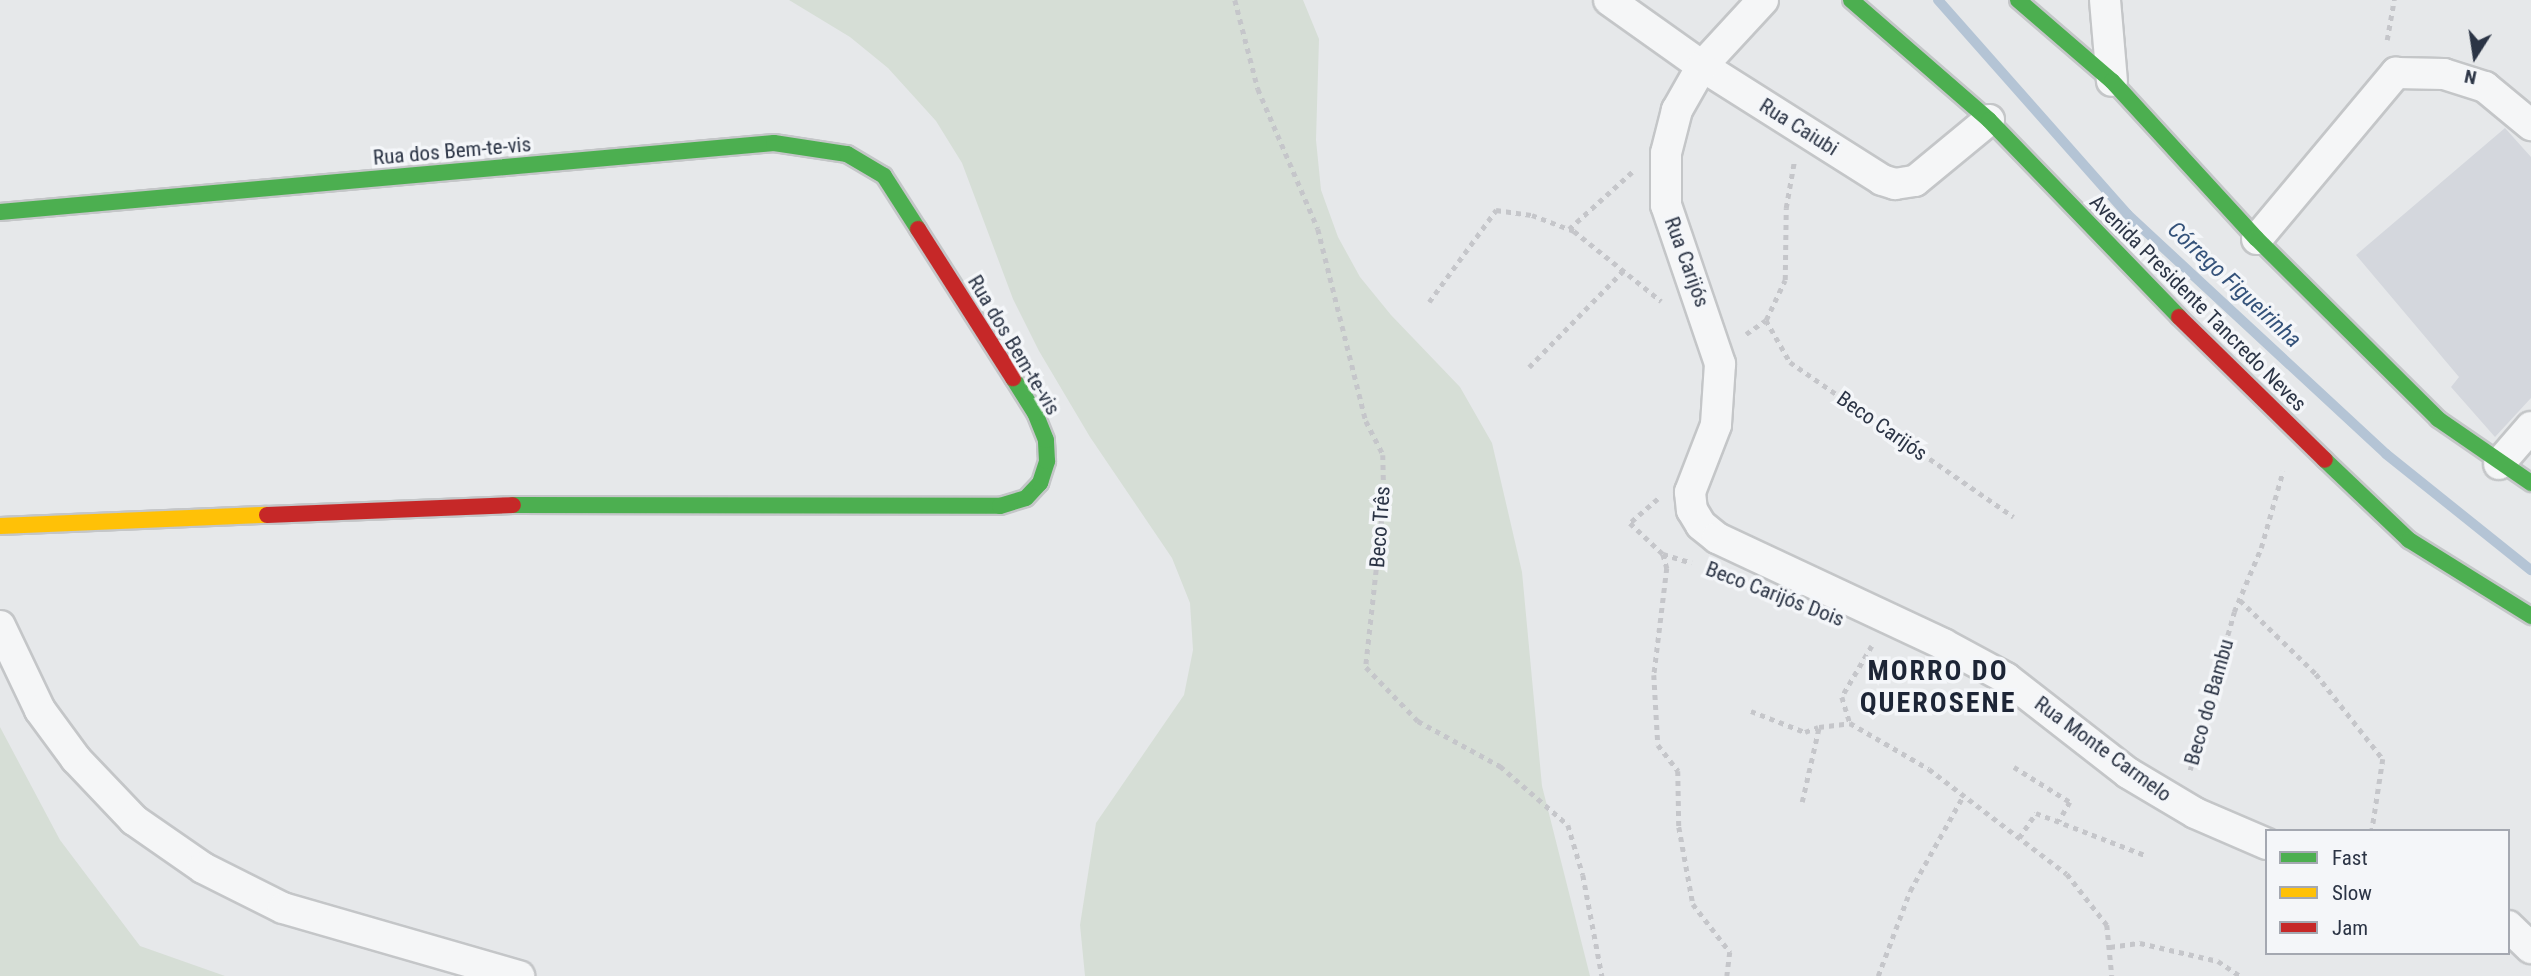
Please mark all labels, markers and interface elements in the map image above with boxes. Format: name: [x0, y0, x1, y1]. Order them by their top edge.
north arrow: [2440, 21, 2510, 91]
text: N: [2462, 65, 2479, 89]
street label: Rua Caiubi: [1755, 93, 1843, 161]
street label: Rua dos Bem-te-vis: [372, 132, 532, 170]
street label: Avenida Presidente Tancredo Neves: [2084, 189, 2312, 417]
street label: Rua Carijós: [1659, 213, 1715, 311]
water label: Córrego Figueirinha: [2162, 216, 2306, 354]
street label: Rua dos Bem-te-vis: [962, 271, 1066, 419]
street label: Beco Carijós: [1832, 386, 1932, 466]
street label: Beco Três: [1365, 485, 1395, 569]
street label: Beco Carijós Dois: [1702, 556, 1848, 632]
street label: Beco do Bambu: [2179, 636, 2239, 768]
district label: MORRO DO QUEROSENE: [1861, 654, 2015, 720]
street label: Rua Monte Carmelo: [2030, 691, 2176, 807]
legend: [2265, 829, 2510, 955]
text: Fast: [2332, 846, 2368, 870]
text: Slow: [2332, 881, 2372, 905]
text: Jam: [2332, 916, 2368, 940]

